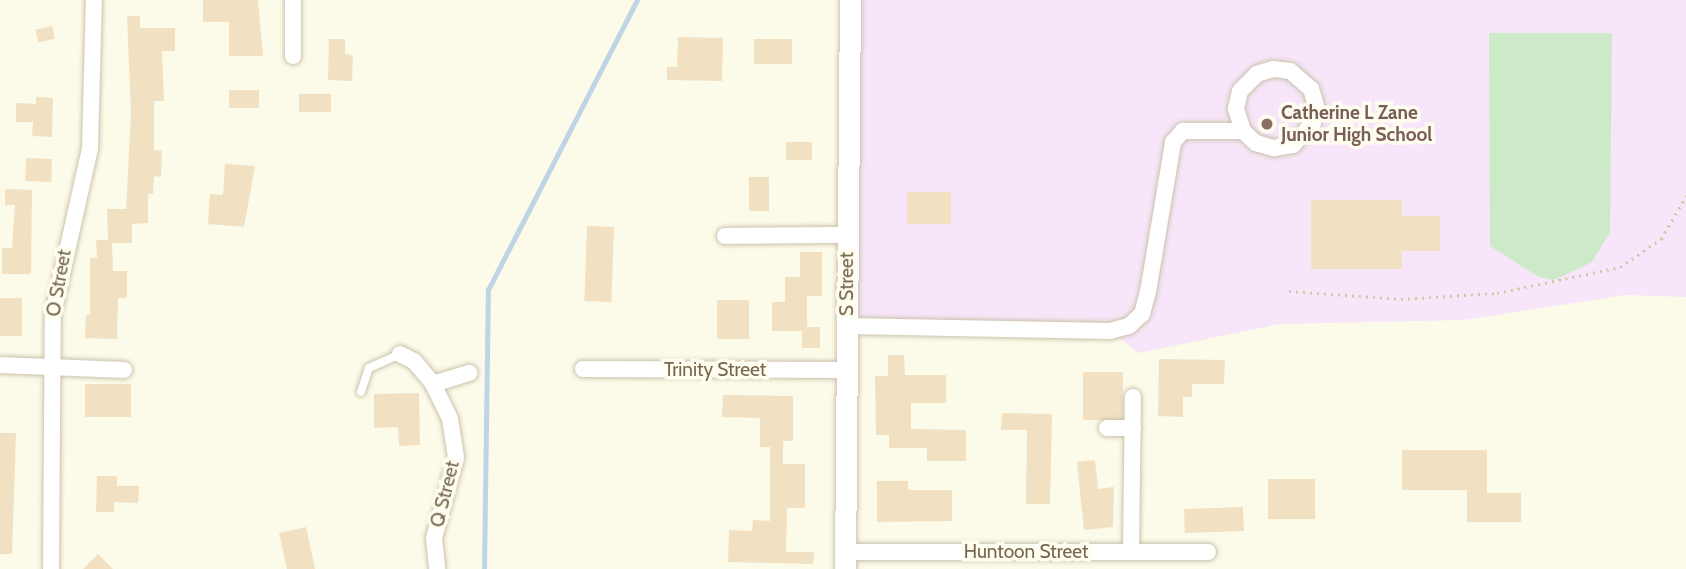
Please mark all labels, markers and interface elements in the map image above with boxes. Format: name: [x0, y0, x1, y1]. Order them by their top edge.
place label: Catherine L Zane Junior High School: [1281, 102, 1432, 146]
marker: Catherine L Zane Junior High School: [1259, 116, 1275, 132]
street label: O Street: [42, 248, 76, 318]
street label: S Street: [836, 252, 858, 316]
street label: Trinity Street: [664, 359, 766, 381]
street label: Q Street: [426, 458, 464, 530]
street label: Huntoon Street: [964, 541, 1088, 563]

